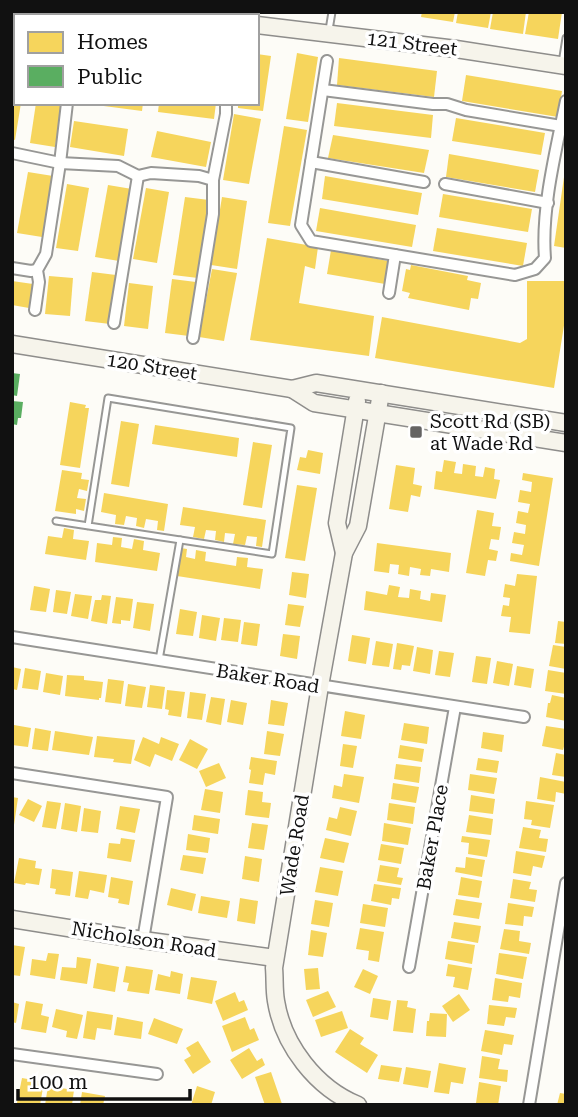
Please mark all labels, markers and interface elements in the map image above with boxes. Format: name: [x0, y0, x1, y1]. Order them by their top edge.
legend: [14, 14, 259, 105]
street label: 121 Street: [365, 27, 459, 60]
text: Homes: [77, 30, 148, 54]
text: Public: [77, 65, 143, 89]
street label: 120 Street: [105, 348, 199, 385]
place label: Scott Rd (SB) at Wade Rd: [430, 410, 550, 455]
marker: Scott Rd (SB) at Wade Rd: [408, 424, 424, 440]
street label: Baker Road: [215, 659, 321, 698]
street label: Baker Place: [412, 783, 453, 892]
street label: Wade Road: [275, 793, 314, 898]
street label: Nicholson Road: [70, 917, 218, 962]
scale bar: [18, 1058, 189, 1102]
text: 100 m: [28, 1070, 88, 1094]

